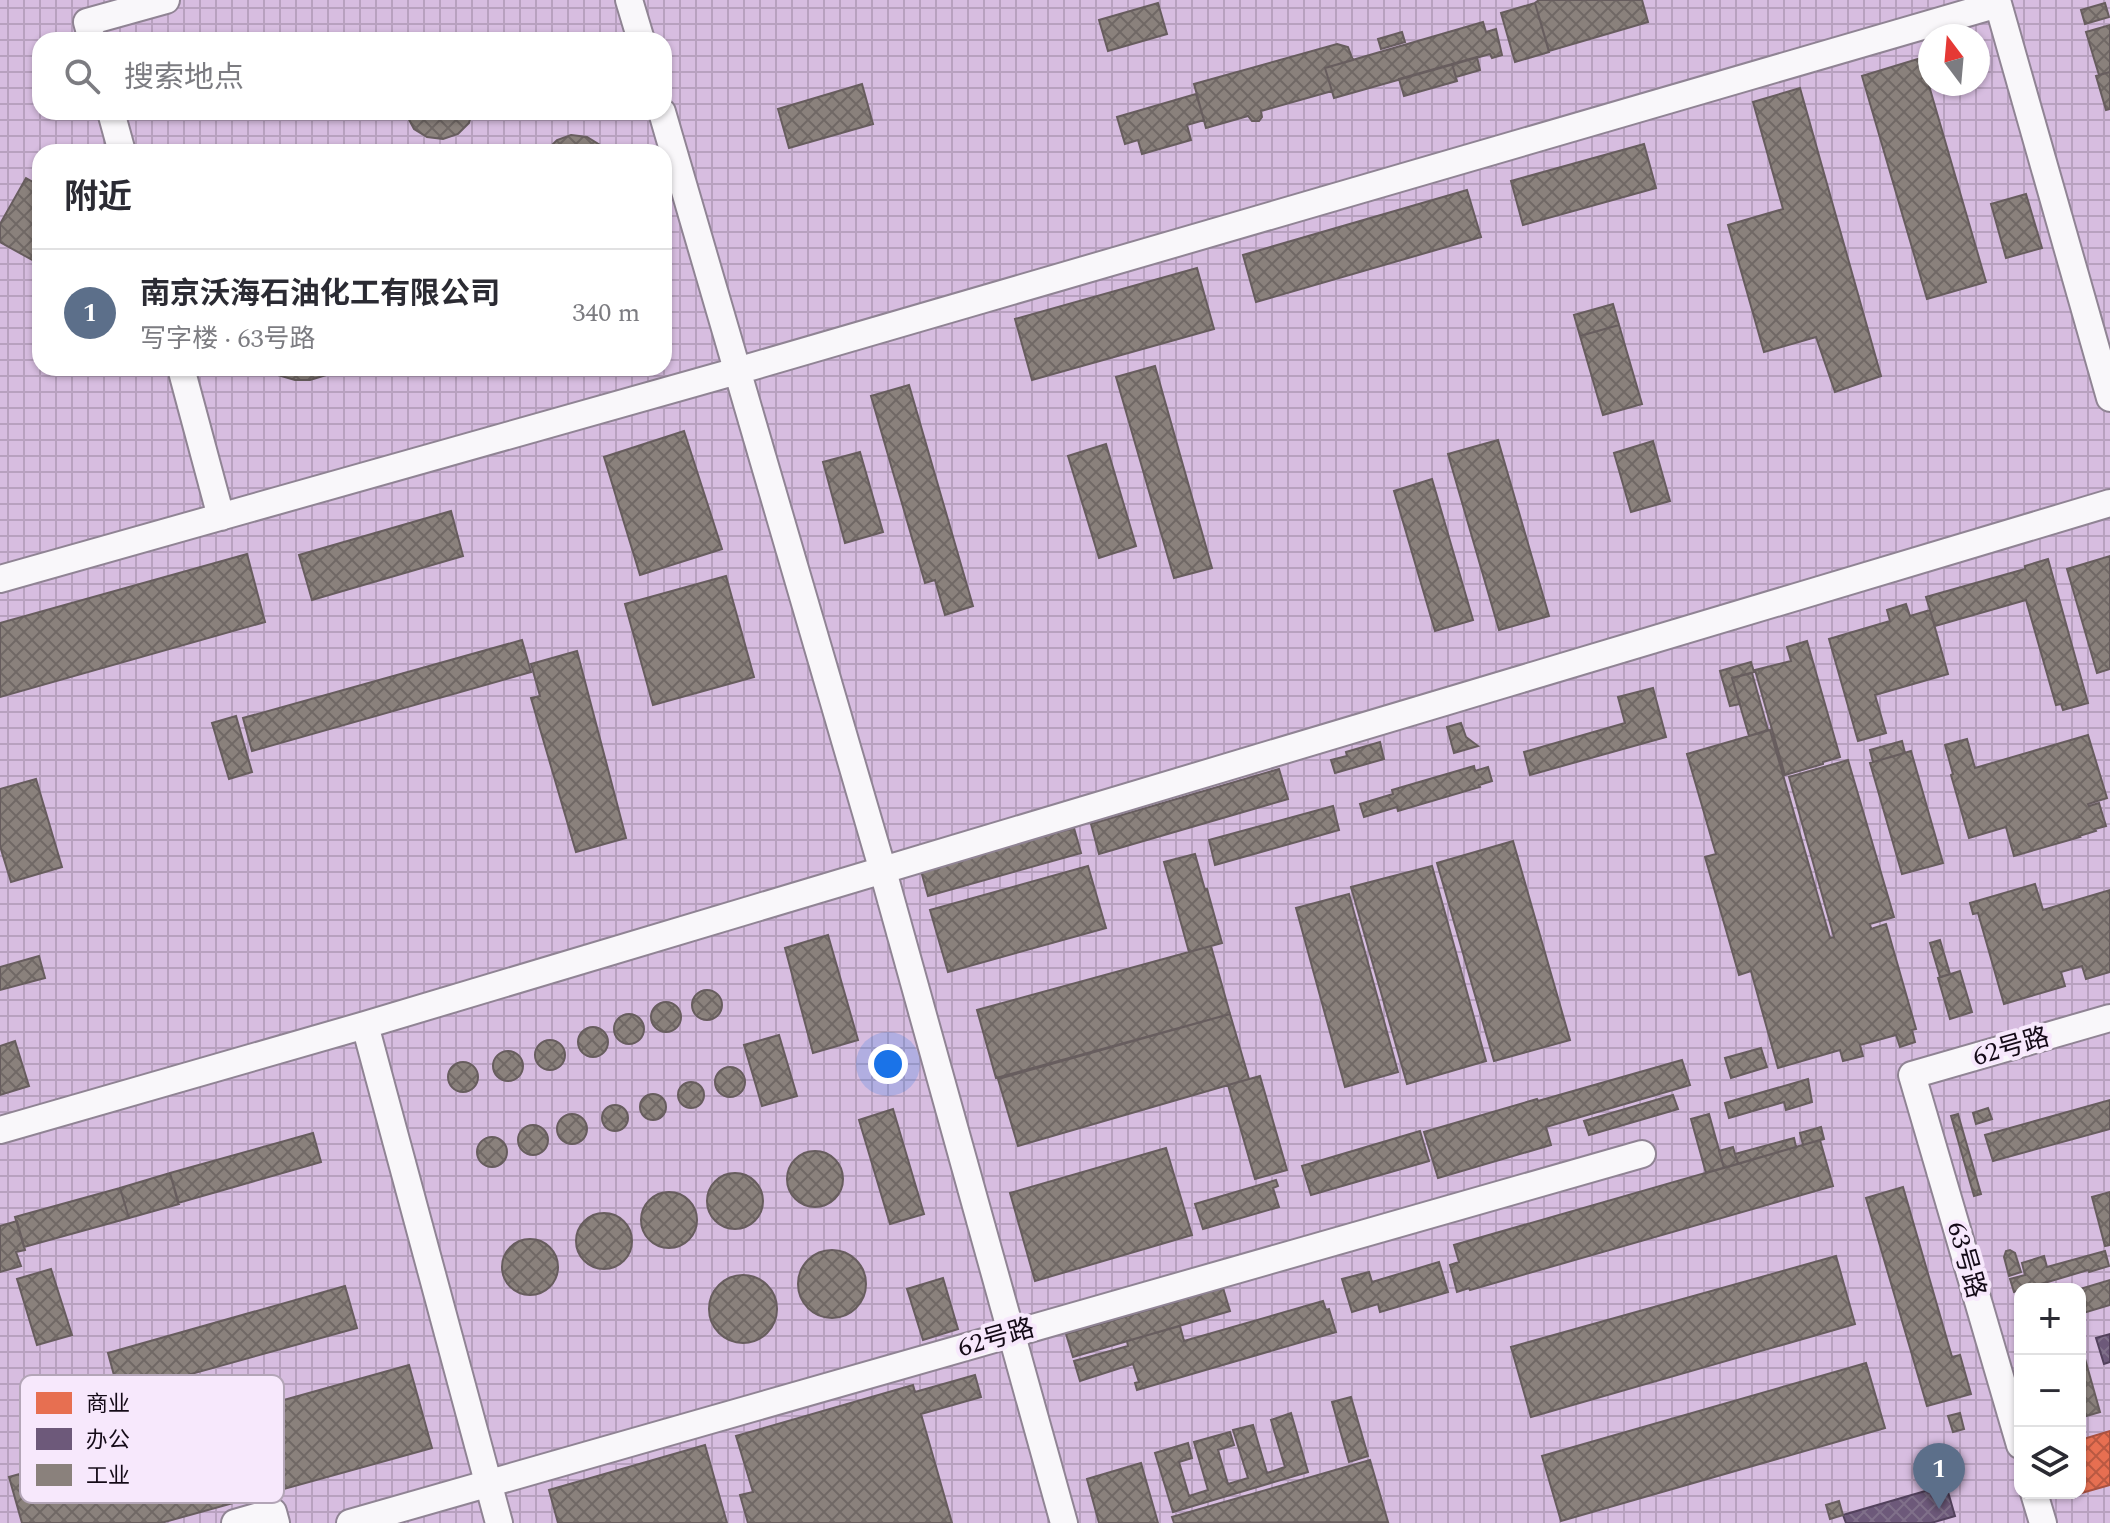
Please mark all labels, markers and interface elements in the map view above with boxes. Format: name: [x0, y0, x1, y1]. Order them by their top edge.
north arrow: [1918, 24, 1990, 96]
search box: [32, 32, 672, 120]
icon: search: [60, 54, 104, 98]
text: 搜索地点: [124, 55, 244, 101]
text: 附近: [64, 172, 132, 224]
text: 南京沃海石油化工有限公司: [140, 271, 500, 317]
text: 1: [83, 293, 97, 333]
text: 340 m: [572, 293, 640, 333]
text: 写字楼 · 63号路: [140, 319, 316, 359]
street label: 62号路: [1968, 1017, 2054, 1077]
your location: [868, 1044, 908, 1084]
street label: 63号路: [1936, 1217, 1996, 1303]
map controls: [2014, 1283, 2086, 1499]
button: +: [2014, 1283, 2086, 1355]
street label: 62号路: [953, 1308, 1039, 1368]
button: −: [2014, 1355, 2086, 1427]
legend: [20, 1375, 284, 1503]
text: 商业: [86, 1388, 130, 1421]
text: 办公: [86, 1424, 130, 1457]
button: layers: [2014, 1427, 2086, 1499]
pin: 1: [1913, 1443, 1965, 1509]
text: 工业: [86, 1460, 130, 1493]

